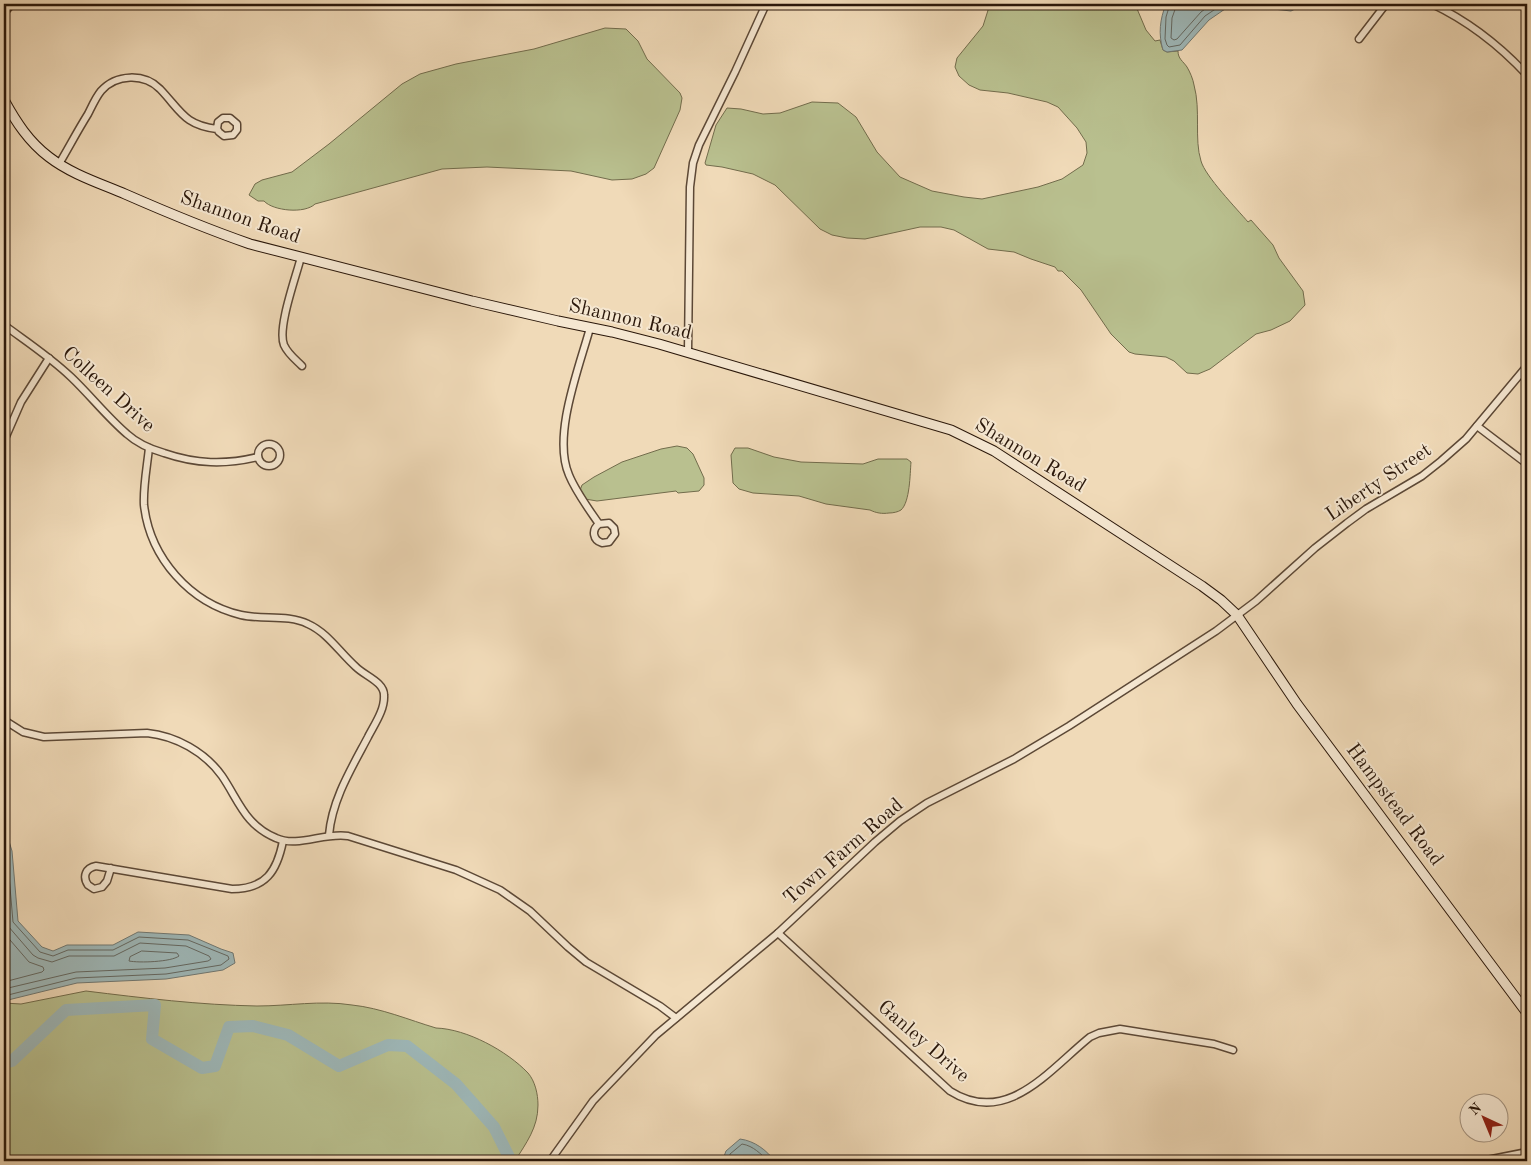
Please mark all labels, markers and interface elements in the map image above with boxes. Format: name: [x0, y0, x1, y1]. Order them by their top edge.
street label: Shannon Road: [177, 188, 303, 248]
street label: Shannon Road: [567, 296, 693, 344]
street label: Colleen Drive: [58, 343, 158, 437]
street label: Shannon Road: [971, 415, 1089, 497]
street label: Liberty Street: [1323, 440, 1435, 526]
street label: Hampstead Road: [1342, 740, 1446, 870]
street label: Town Farm Road: [781, 795, 907, 909]
street label: Ganley Drive: [873, 997, 973, 1087]
north arrow: [1458, 1092, 1508, 1142]
text: N: [1467, 1100, 1485, 1118]

